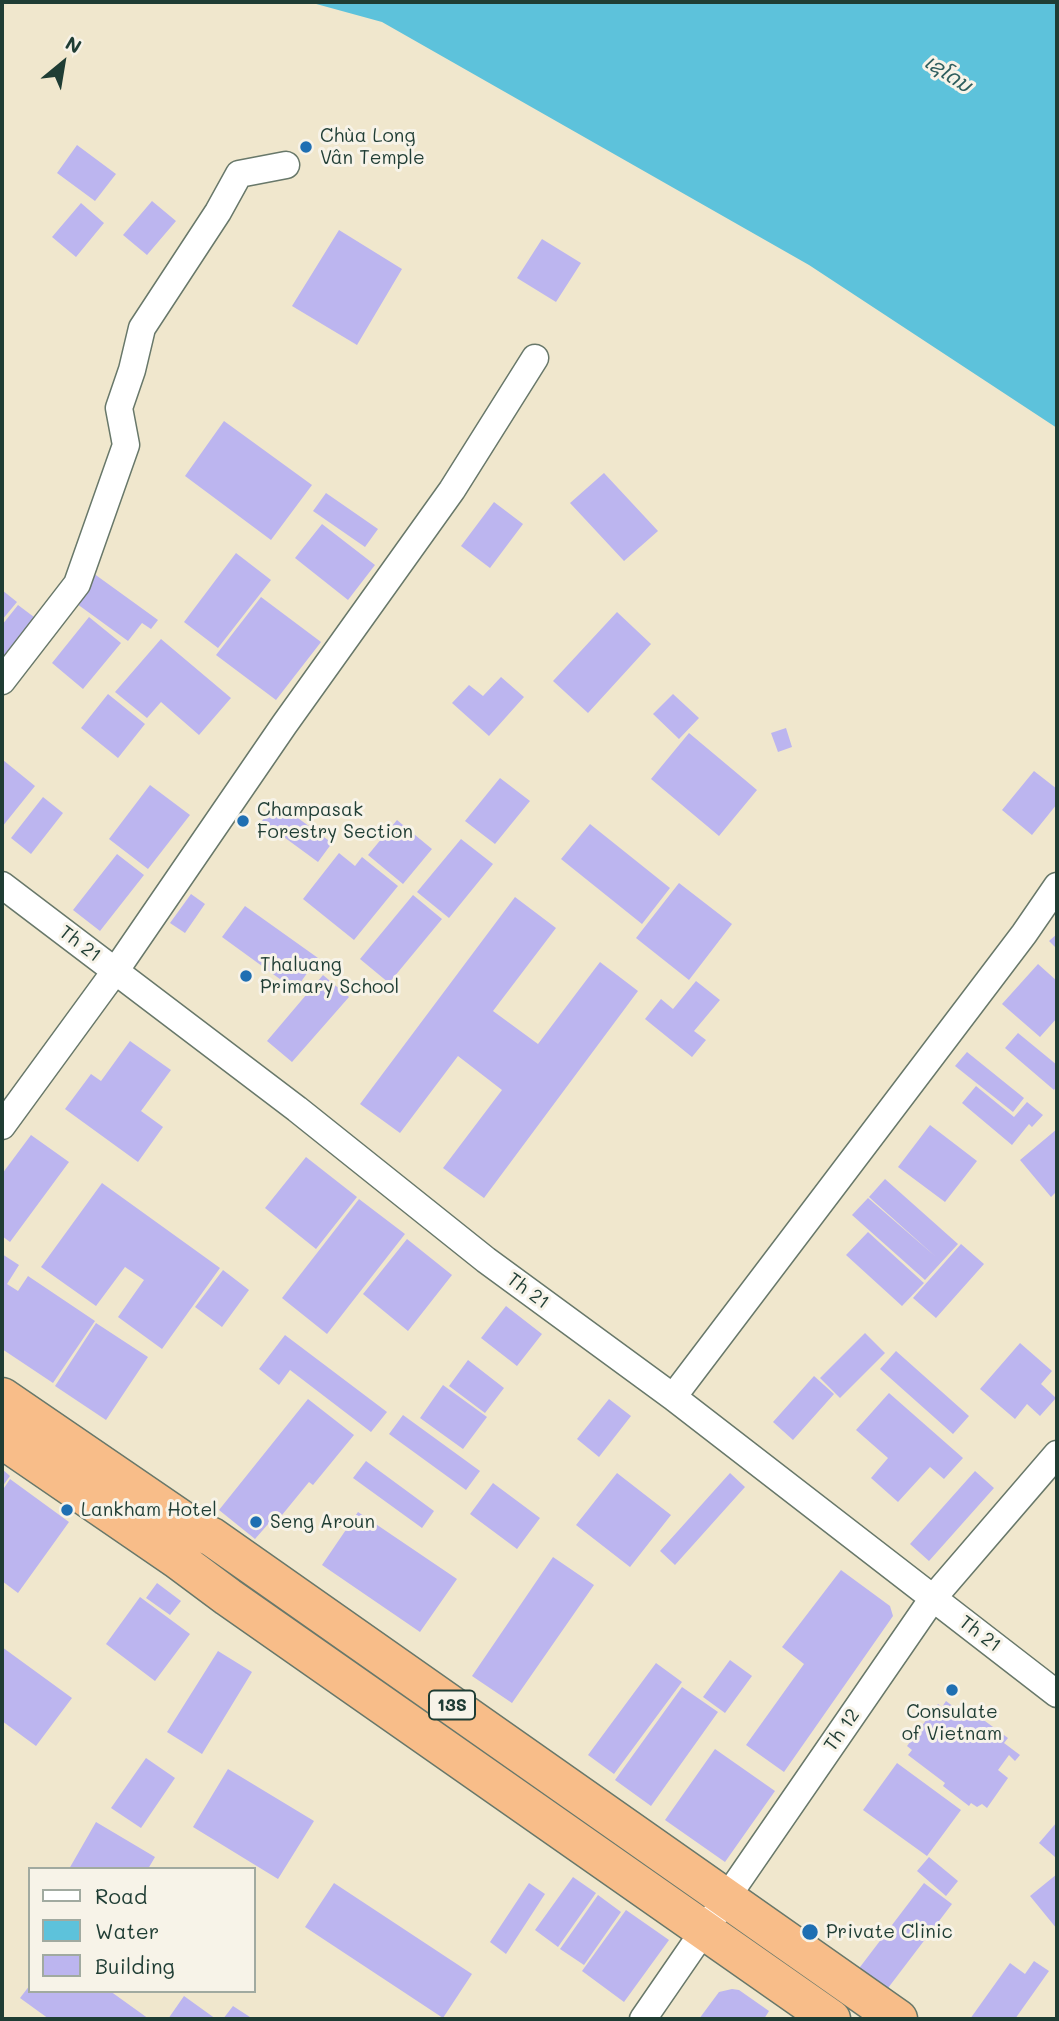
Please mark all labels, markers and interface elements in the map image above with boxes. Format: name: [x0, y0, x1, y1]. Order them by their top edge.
north arrow: [28, 28, 98, 98]
text: N: [61, 30, 86, 59]
water label: ເຊໂດນ: [920, 50, 976, 98]
place label: Chùa Long Vân Temple: [320, 125, 425, 169]
marker: Chùa Long Vân Temple: [298, 139, 314, 155]
place label: Champasak Forestry Section: [257, 799, 413, 843]
marker: Champasak Forestry Section: [235, 813, 251, 829]
street label: Th 21: [55, 921, 105, 967]
place label: Thaluang Primary School: [260, 954, 399, 998]
marker: Thaluang Primary School: [238, 968, 254, 984]
street label: Th 21: [503, 1268, 553, 1314]
place label: Lankham Hotel: [81, 1499, 217, 1521]
marker: Lankham Hotel: [59, 1502, 75, 1518]
place label: Seng Aroun: [270, 1511, 375, 1533]
marker: Seng Aroun: [248, 1514, 264, 1530]
street label: Th 21: [955, 1611, 1005, 1657]
marker: Consulate of Vietnam: [944, 1682, 960, 1698]
road number: 13S: [429, 1690, 475, 1720]
place label: Consulate of Vietnam: [902, 1701, 1002, 1745]
street label: Th 12: [819, 1704, 865, 1756]
legend: [28, 1867, 256, 1993]
text: Road: [95, 1882, 147, 1909]
text: Water: [95, 1917, 159, 1944]
place label: Private Clinic: [826, 1921, 953, 1943]
marker: Private Clinic: [800, 1922, 820, 1942]
text: Building: [95, 1952, 175, 1979]

